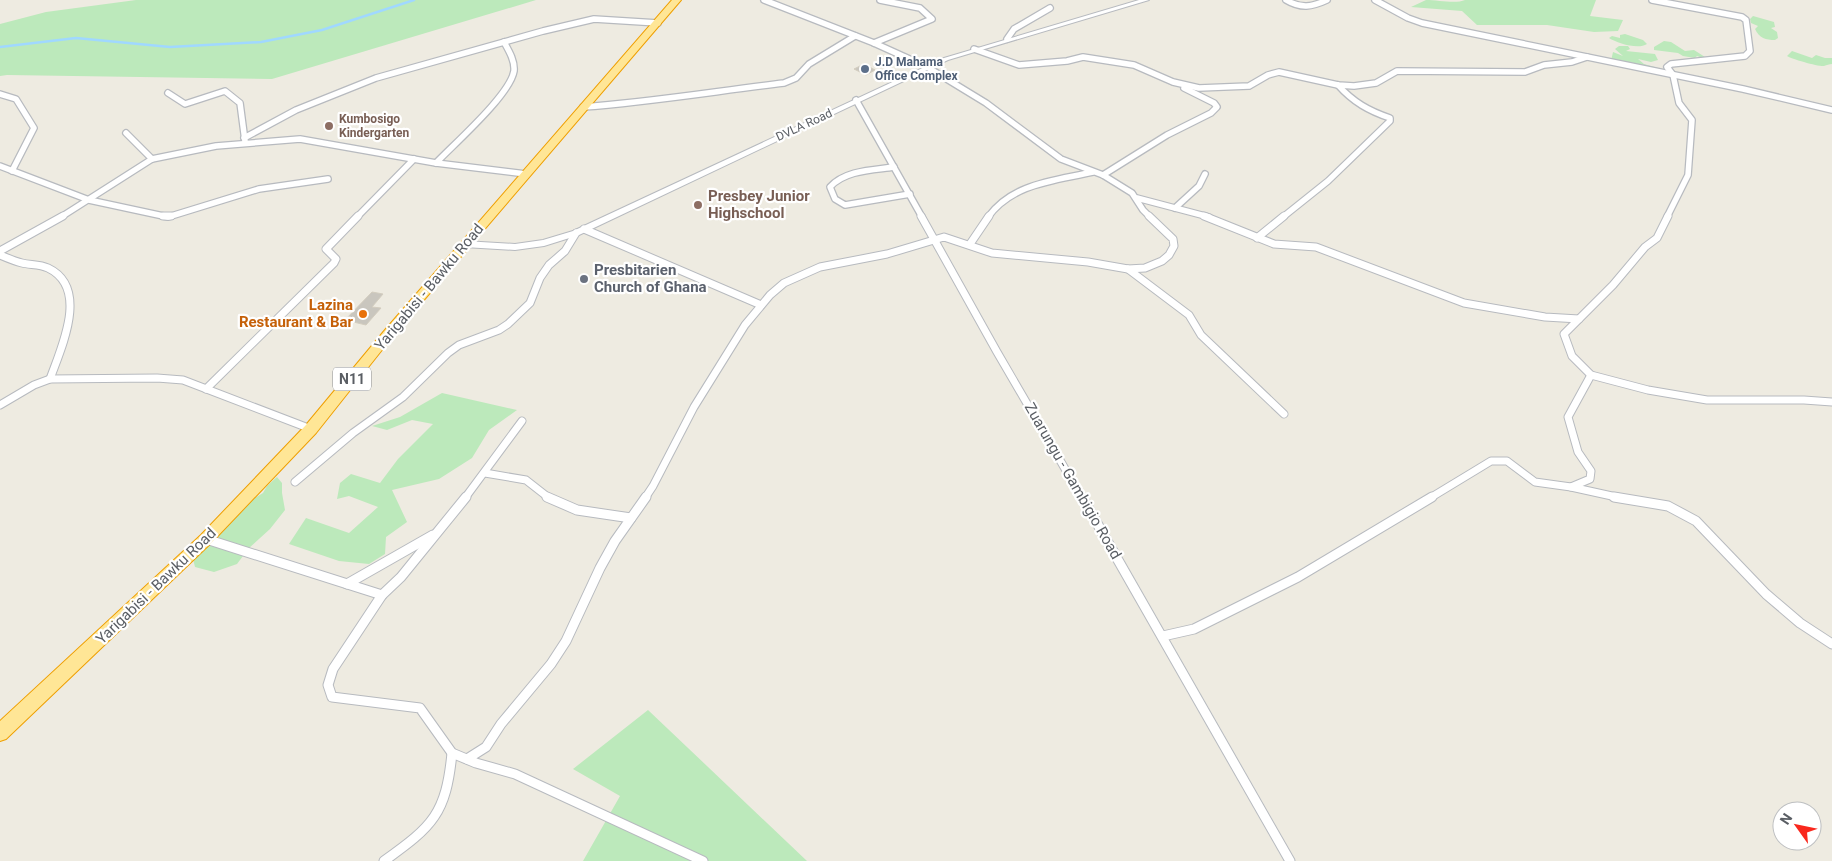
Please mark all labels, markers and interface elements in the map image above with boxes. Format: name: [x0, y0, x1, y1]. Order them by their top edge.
place label: J.D Mahama Office Complex: [875, 55, 959, 83]
marker: J.D Mahama Office Complex: [859, 63, 871, 75]
street label: DVLA Road: [774, 106, 834, 144]
place label: Kumbosigo Kindergarten: [339, 112, 410, 140]
marker: Kumbosigo Kindergarten: [323, 120, 335, 132]
place label: Presbey Junior Highschool: [708, 187, 810, 222]
marker: Presbey Junior Highschool: [692, 199, 704, 211]
street label: Yarigabisi - Bawku Road: [371, 220, 487, 354]
place label: Presbitarien Church of Ghana: [594, 261, 707, 296]
marker: Presbitarien Church of Ghana: [578, 273, 590, 285]
place label: Lazina Restaurant & Bar: [239, 296, 353, 331]
marker: Lazina Restaurant & Bar: [357, 308, 369, 320]
road number: N11: [333, 368, 371, 390]
street label: Zuarungu - Gambigio Road: [1021, 400, 1125, 562]
street label: Yarigabisi - Bawku Road: [92, 524, 220, 648]
north arrow: [1772, 801, 1822, 851]
text: N: [1777, 810, 1796, 827]

